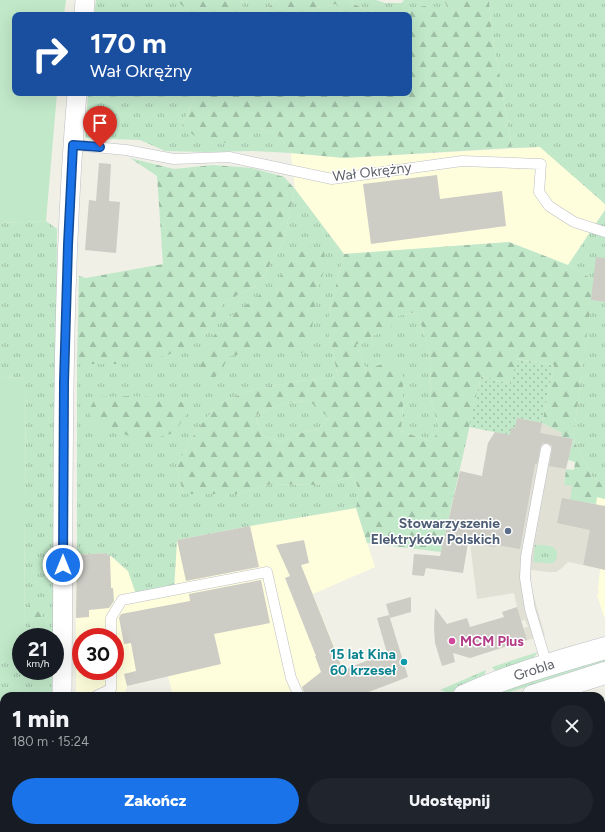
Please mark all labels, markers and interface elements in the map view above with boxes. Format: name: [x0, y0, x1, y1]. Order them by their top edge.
text: 170 m: [90, 26, 167, 60]
icon: right: [24, 28, 76, 80]
text: Wał Okrężny: [90, 60, 192, 82]
pin: [83, 106, 117, 147]
icon: arrive: [89, 112, 111, 134]
street label: Wał Okrężny: [332, 159, 413, 185]
place label: Stowarzyszenie Elektryków Polskich: [371, 515, 500, 548]
marker: Stowarzyszenie Elektryków Polskich: [503, 526, 513, 536]
position arrow: [42, 544, 84, 586]
speed limit sign: 30: [72, 628, 124, 680]
place label: MCM Plus: [460, 633, 524, 650]
marker: MCM Plus: [447, 636, 457, 646]
text: 21: [28, 637, 48, 661]
place label: 15 lat Kina 60 krzeseł: [330, 646, 396, 679]
street label: Grobla: [511, 655, 557, 685]
text: km/h: [27, 657, 49, 670]
marker: 15 lat Kina 60 krzeseł: [399, 657, 409, 667]
text: 1 min: [12, 704, 69, 733]
button: close: [551, 705, 593, 747]
text: 180 m · 15:24: [12, 734, 89, 749]
button: Zakończ: [12, 778, 299, 824]
button: Udostępnij: [307, 778, 593, 824]

